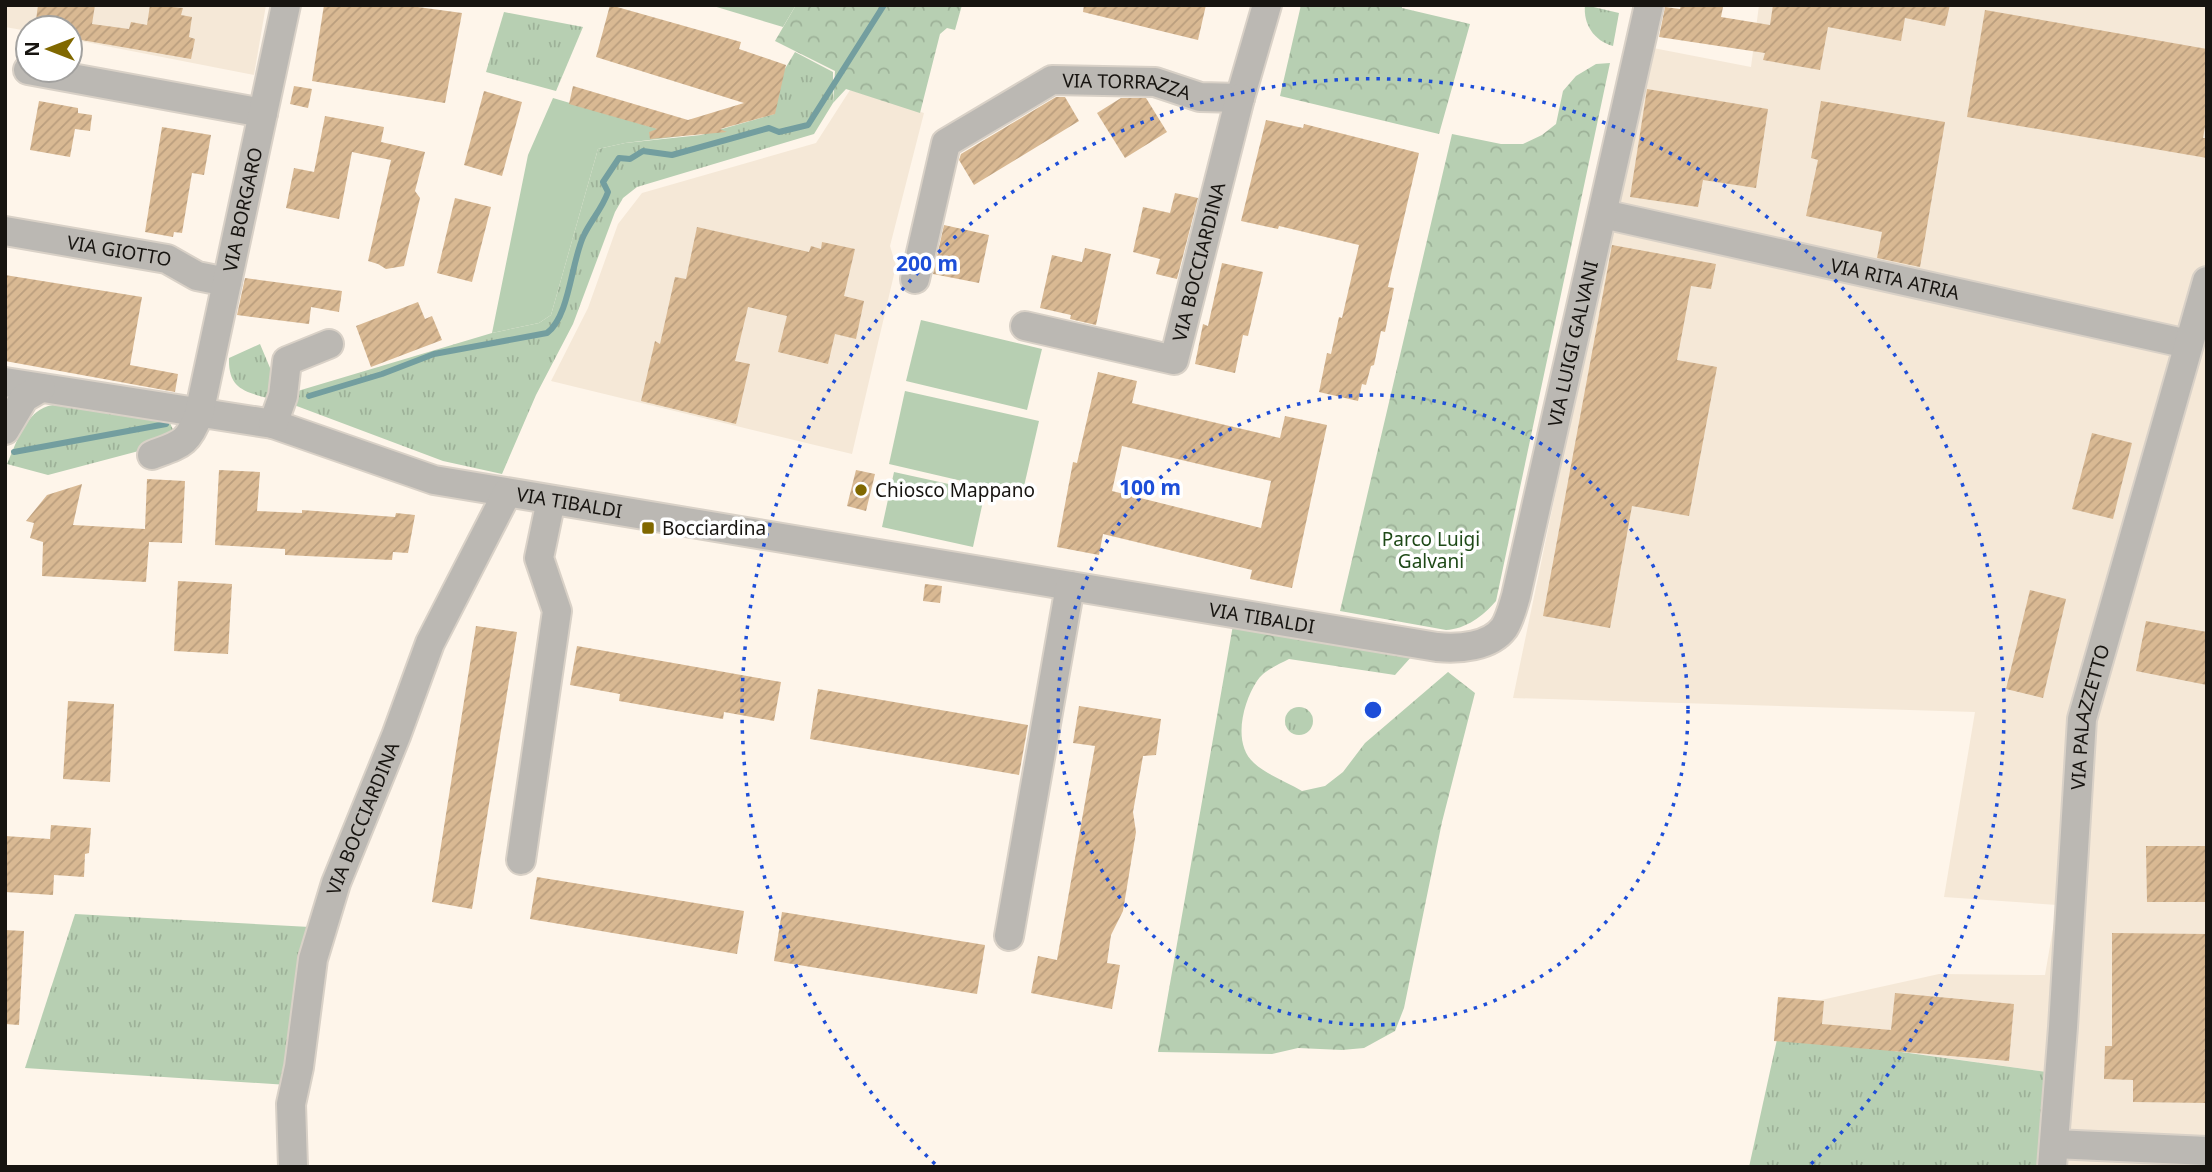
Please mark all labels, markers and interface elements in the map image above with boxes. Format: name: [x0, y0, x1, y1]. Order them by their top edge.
north arrow: [14, 14, 84, 84]
text: N: [19, 41, 45, 57]
street label: VIA TORRAZZA: [1062, 67, 1195, 106]
street label: VIA BORGARO: [217, 145, 268, 274]
street label: VIA BOCCIARDINA: [1166, 179, 1231, 344]
street label: VIA GIOTTO: [65, 229, 174, 273]
text: 200 m: [896, 249, 958, 277]
street label: VIA RITA ATRIA: [1828, 252, 1963, 306]
street label: VIA LUIGI GALVANI: [1541, 258, 1604, 429]
text: 100 m: [1119, 473, 1181, 501]
place label: Chiosco Mappano: [875, 477, 1035, 503]
street label: VIA TIBALDI: [515, 481, 624, 524]
marker: Chiosco Mappano: [853, 482, 869, 498]
place label: Bocciardina: [662, 515, 766, 541]
marker: Bocciardina: [640, 520, 656, 536]
park label: Parco Luigi Galvani: [1382, 526, 1480, 574]
street label: VIA TIBALDI: [1207, 596, 1317, 639]
street label: VIA PALAZZETTO: [2065, 641, 2116, 791]
centre of rings: [1361, 698, 1385, 722]
street label: VIA BOCCIARDINA: [320, 737, 406, 898]

